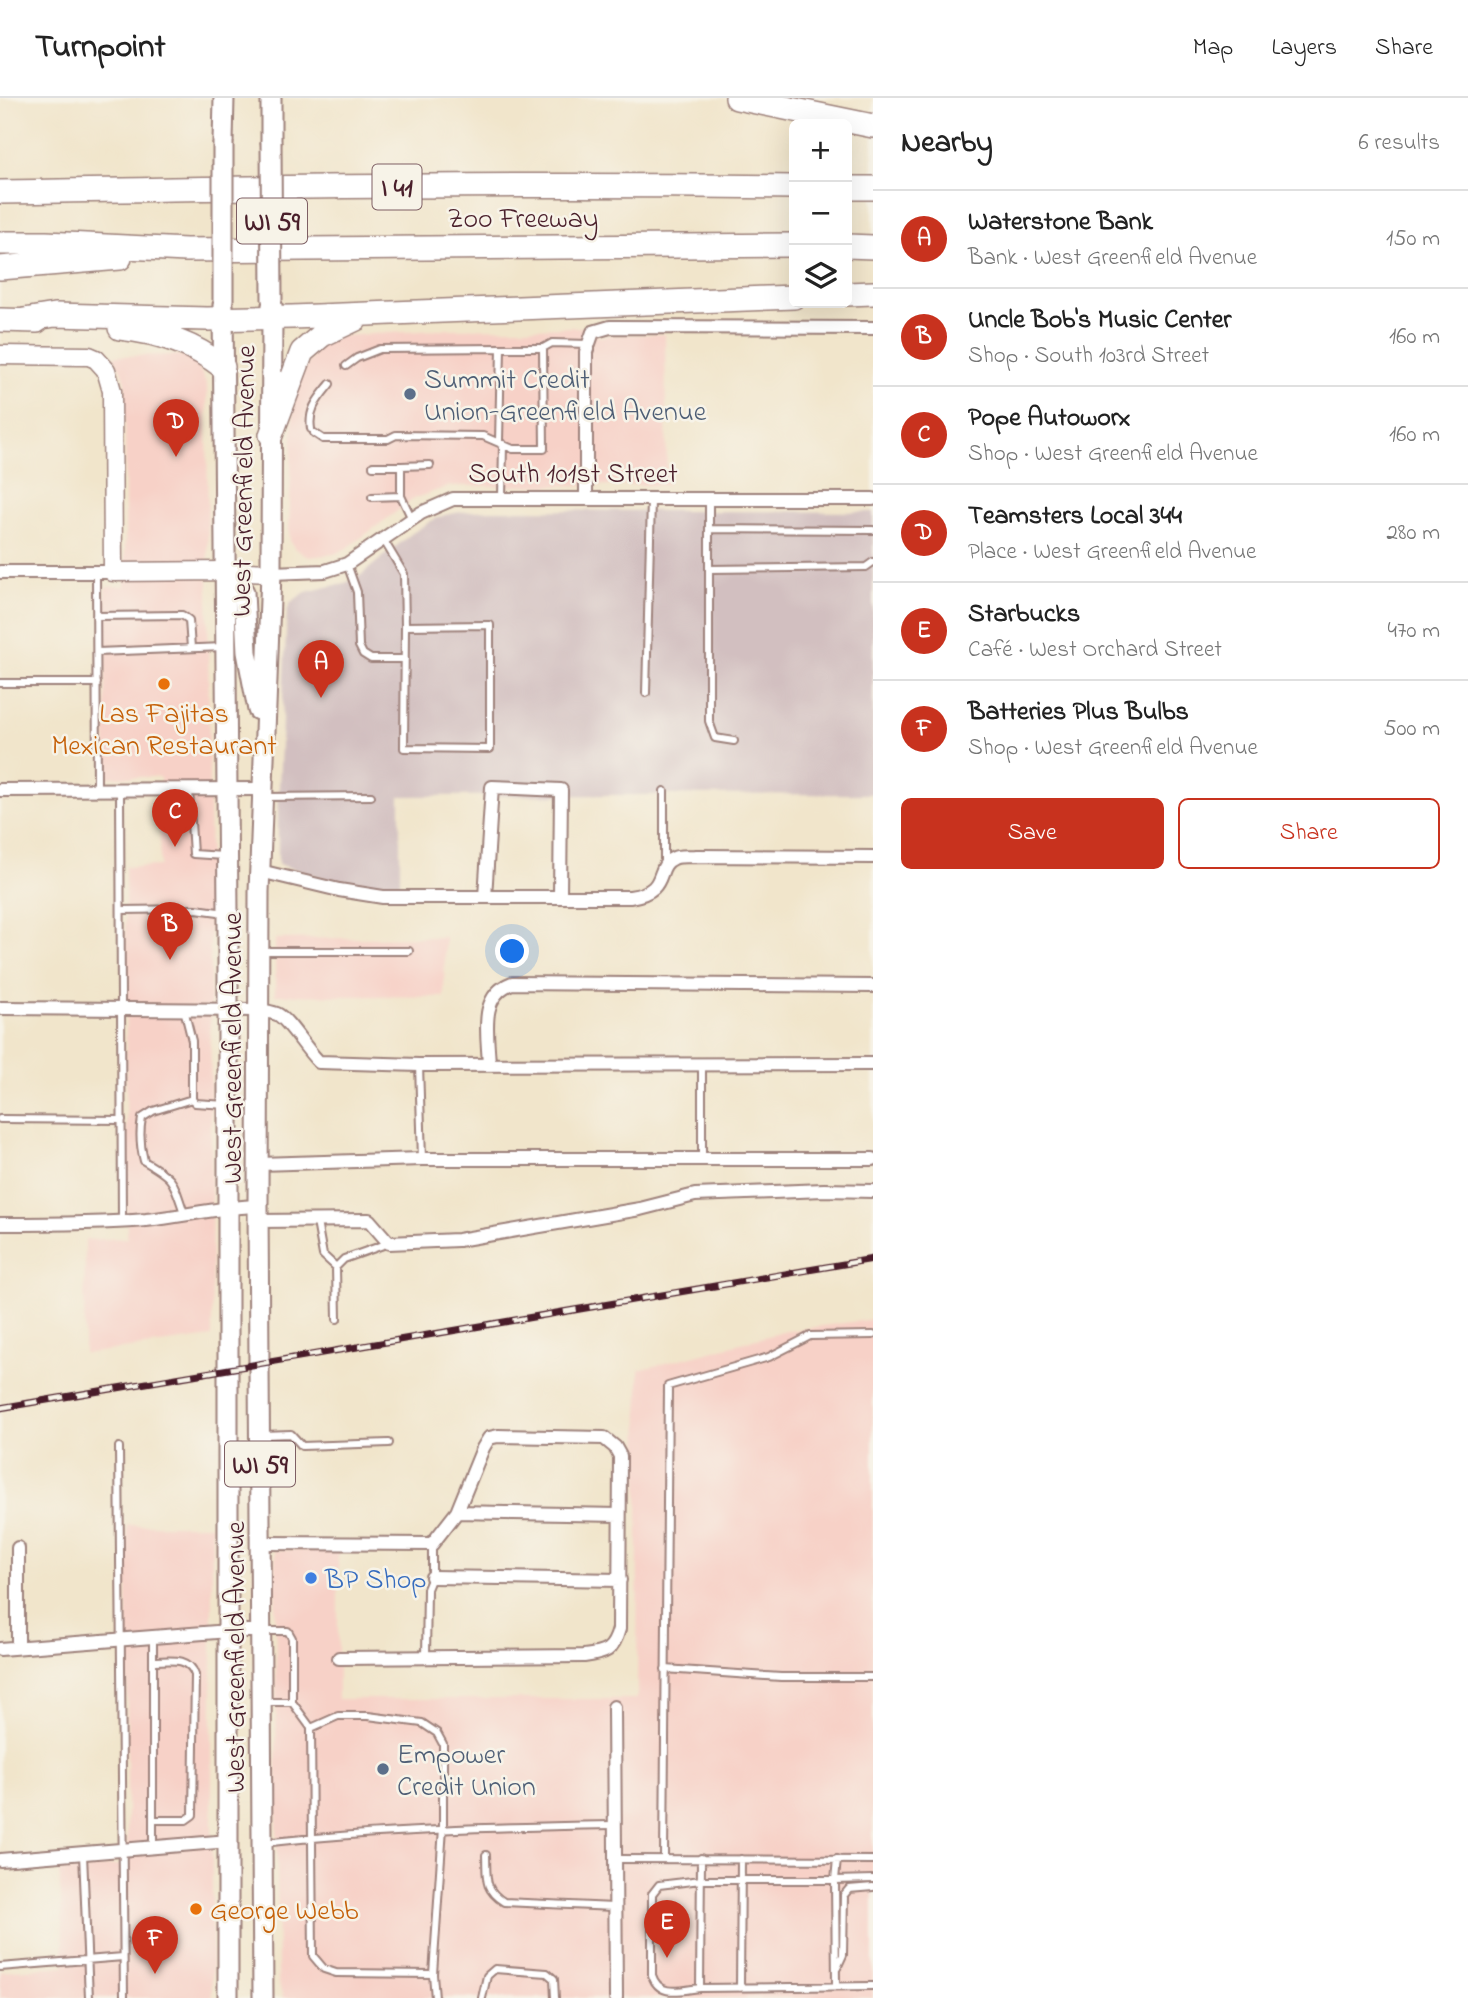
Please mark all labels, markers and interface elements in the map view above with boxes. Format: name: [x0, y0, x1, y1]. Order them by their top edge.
text: Turnpoint: [35, 24, 166, 72]
text: Map: [1193, 31, 1233, 66]
text: Layers: [1271, 31, 1337, 66]
text: Share: [1375, 31, 1433, 66]
map controls: [789, 119, 852, 308]
button: +: [789, 119, 852, 182]
text: Nearby: [901, 122, 993, 166]
text: 6 results: [1359, 127, 1440, 160]
road number: I 41: [372, 164, 422, 209]
button: −: [789, 182, 852, 245]
road number: WI 59: [237, 198, 307, 244]
street label: Zoo Freeway: [448, 200, 598, 241]
text: Waterstone Bank: [968, 204, 1153, 242]
text: A: [917, 223, 931, 256]
text: 150 m: [1386, 223, 1440, 256]
text: Bank · West Greenfield Avenue: [968, 242, 1257, 275]
button: layers: [789, 245, 852, 308]
text: Uncle Bob's Music Center: [968, 302, 1231, 340]
text: B: [916, 321, 932, 354]
text: 160 m: [1389, 321, 1440, 354]
text: Shop · South 103rd Street: [968, 340, 1209, 373]
street label: West Greenfield Avenue: [223, 344, 268, 617]
place label: Summit Credit Union-Greenfield Avenue: [424, 361, 707, 434]
marker: Summit Credit Union-Greenfield Avenue: [402, 386, 418, 402]
pin: D: [153, 399, 199, 457]
text: Pope Autoworx: [968, 400, 1130, 438]
text: C: [918, 419, 930, 452]
text: 160 m: [1389, 419, 1440, 452]
text: Shop · West Greenfield Avenue: [968, 438, 1258, 471]
street label: South 101st Street: [468, 455, 678, 496]
text: Teamsters Local 344: [968, 498, 1182, 536]
text: D: [916, 517, 932, 550]
text: 280 m: [1386, 517, 1440, 550]
text: Place · West Greenfield Avenue: [968, 536, 1256, 569]
text: Starbucks: [968, 596, 1080, 634]
text: E: [917, 615, 931, 648]
text: 470 m: [1388, 615, 1440, 648]
text: Café · West Orchard Street: [968, 634, 1222, 667]
pin: A: [298, 640, 344, 698]
marker: Las Fajitas Mexican Restaurant: [156, 676, 172, 692]
text: Batteries Plus Bulbs: [968, 694, 1189, 732]
place label: Las Fajitas Mexican Restaurant: [51, 695, 277, 768]
text: F: [917, 713, 931, 746]
text: 500 m: [1383, 713, 1440, 746]
text: Shop · West Greenfield Avenue: [968, 732, 1258, 765]
pin: C: [152, 789, 198, 847]
button: Save: [901, 798, 1164, 869]
button: Share: [1178, 798, 1440, 869]
pin: B: [147, 902, 193, 960]
street label: West Greenfield Avenue: [214, 912, 255, 1184]
your location: [495, 934, 529, 968]
road number: WI 59: [225, 1442, 295, 1486]
street label: West Greenfield Avenue: [217, 1521, 258, 1793]
place label: BP Shop: [324, 1561, 426, 1602]
marker: BP Shop: [303, 1570, 319, 1586]
place label: Empower Credit Union: [397, 1736, 536, 1809]
marker: Empower Credit Union: [375, 1761, 391, 1777]
place label: George Webb: [210, 1892, 359, 1933]
pin: E: [644, 1900, 690, 1958]
marker: George Webb: [188, 1901, 204, 1917]
pin: F: [132, 1916, 178, 1974]

